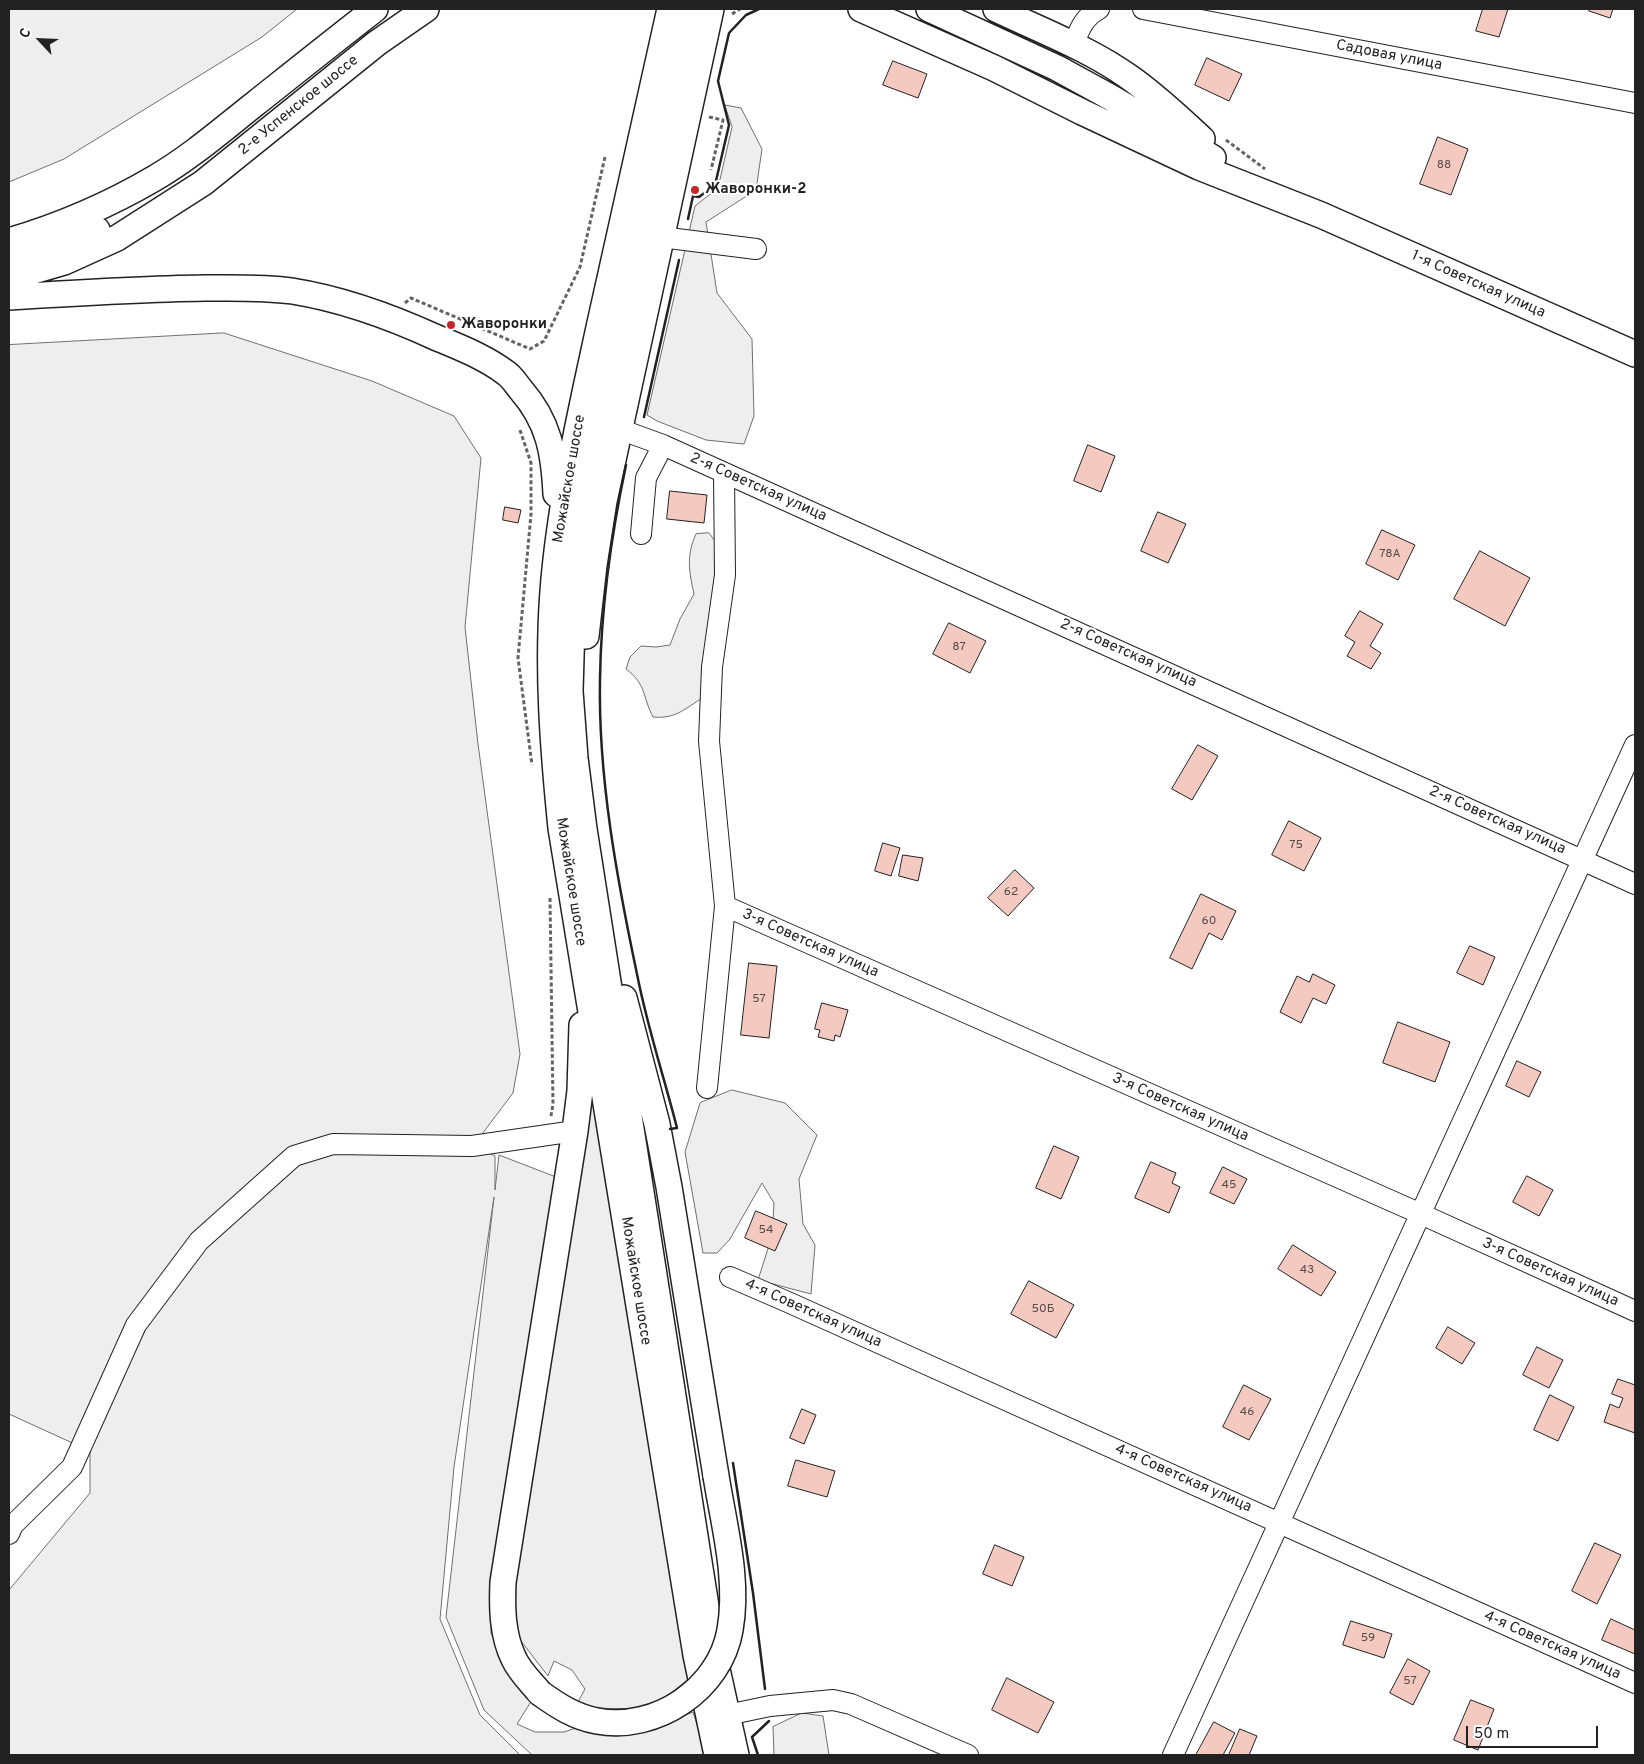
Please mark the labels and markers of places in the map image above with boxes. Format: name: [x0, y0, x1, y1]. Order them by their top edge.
place label: Жаворонки-2: [705, 181, 806, 199]
marker: Жаворонки-2: [689, 184, 701, 196]
place label: Жаворонки: [461, 316, 547, 334]
marker: Жаворонки: [445, 319, 457, 331]

